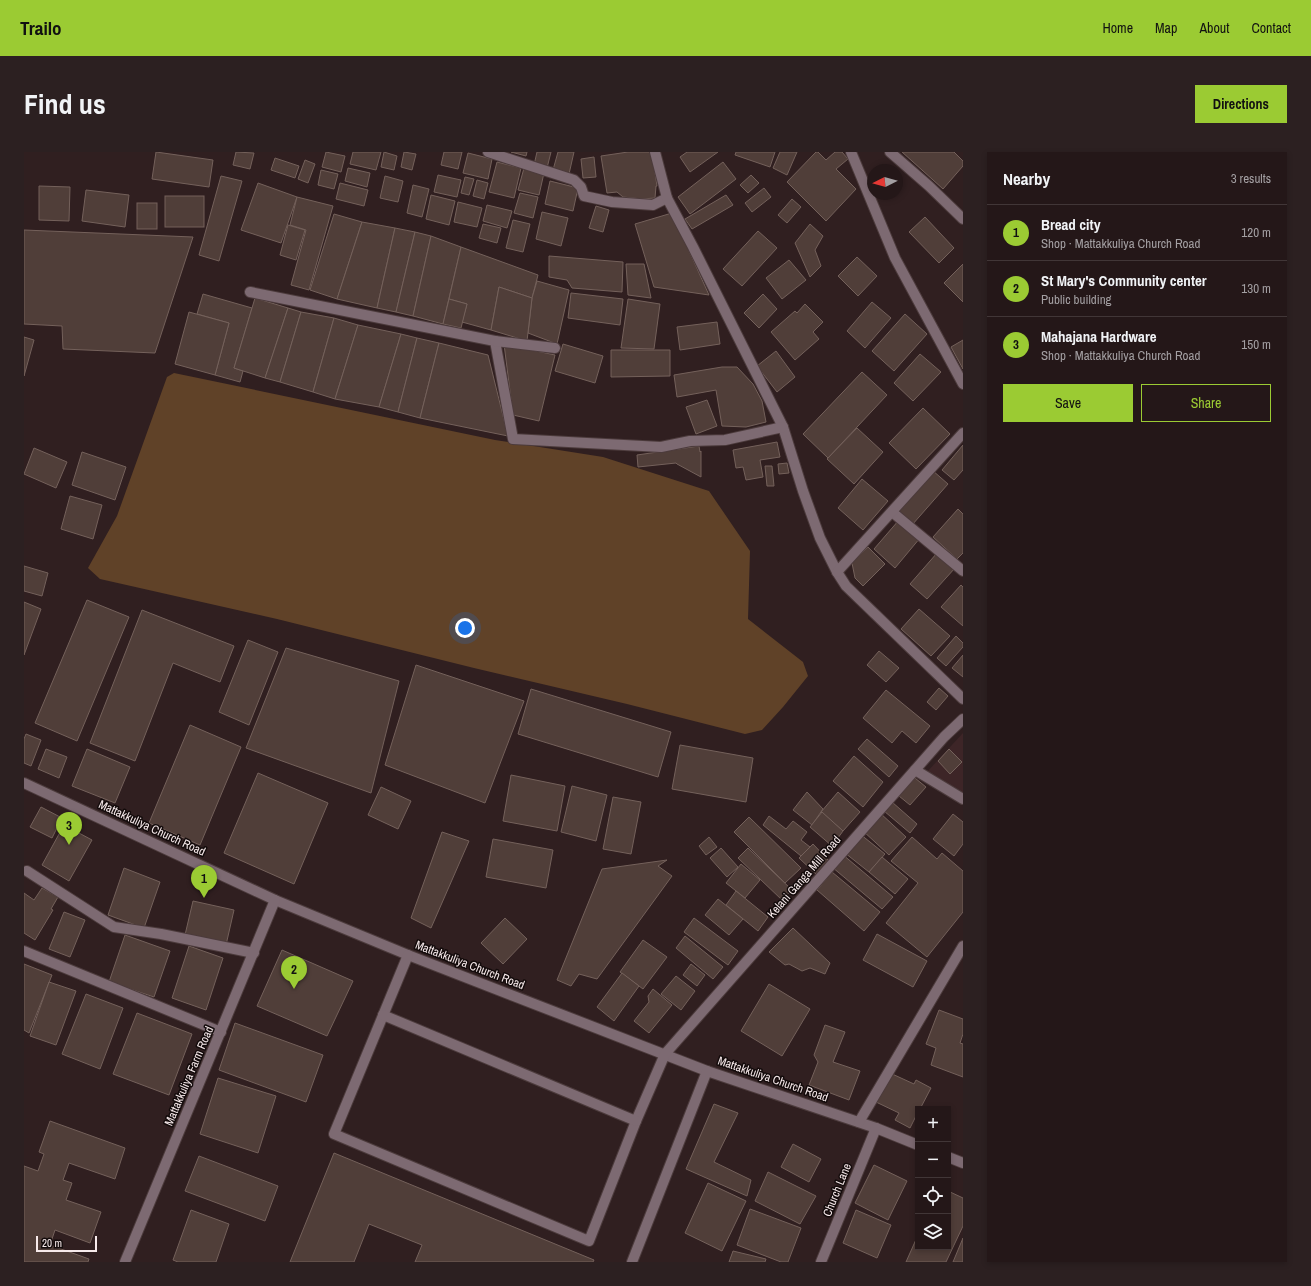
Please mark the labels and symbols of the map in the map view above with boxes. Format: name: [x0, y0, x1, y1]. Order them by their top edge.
north arrow: [867, 164, 903, 200]
your location: [455, 618, 475, 638]
street label: Mattakkuliya Church Road: [96, 796, 208, 860]
pin: 3: [56, 812, 82, 845]
street label: Kelani Ganga Mill Road: [764, 832, 844, 922]
pin: 1: [191, 865, 217, 898]
street label: Mattakkuliya Church Road: [413, 937, 527, 993]
pin: 2: [281, 956, 307, 989]
street label: Mattakkuliya Farm Road: [161, 1024, 217, 1128]
street label: Mattakkuliya Church Road: [716, 1053, 830, 1105]
street label: Church Lane: [819, 1161, 855, 1219]
scale bar: [36, 1234, 97, 1253]

